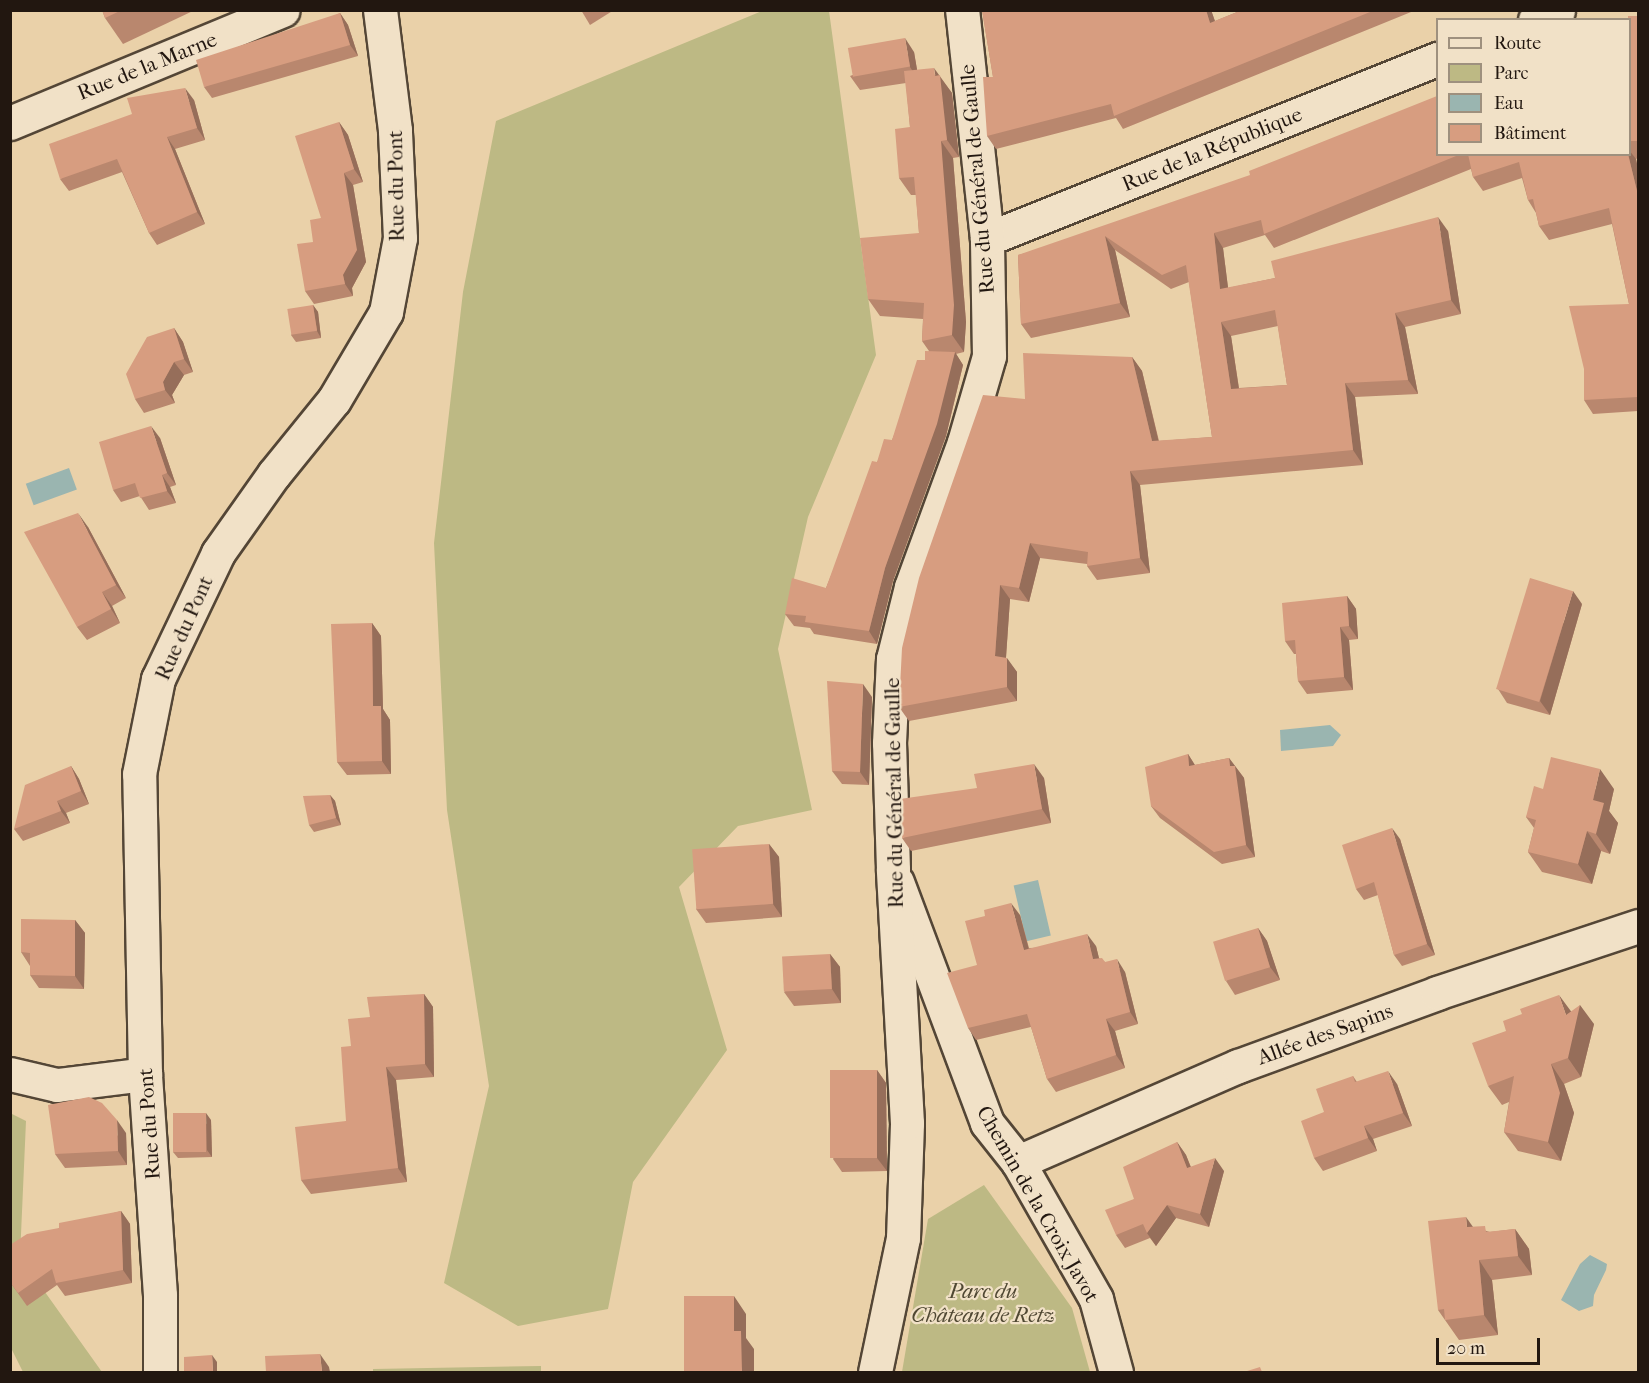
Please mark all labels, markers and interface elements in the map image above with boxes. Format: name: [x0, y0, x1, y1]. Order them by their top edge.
legend: [1436, 18, 1631, 156]
street label: Rue de la Marne: [74, 27, 220, 105]
text: Route: [1494, 33, 1541, 54]
street label: Rue du Général de Gaulle: [954, 63, 1000, 295]
text: Parc: [1494, 63, 1529, 84]
text: Eau: [1494, 93, 1523, 114]
street label: Rue de la République: [1118, 101, 1306, 197]
text: Bâtiment: [1494, 123, 1566, 144]
street label: Rue du Pont: [382, 130, 410, 242]
street label: Rue du Pont: [150, 572, 218, 684]
street label: Rue du Général de Gaulle: [879, 678, 909, 908]
street label: Allée des Sapins: [1254, 998, 1396, 1070]
street label: Rue du Pont: [133, 1067, 165, 1181]
street label: Chemin de la Croix Javot: [971, 1101, 1105, 1307]
park label: Parc du Château de Retz: [911, 1278, 1055, 1328]
scale bar: [1439, 1326, 1542, 1364]
text: 20 m: [1447, 1338, 1485, 1359]

